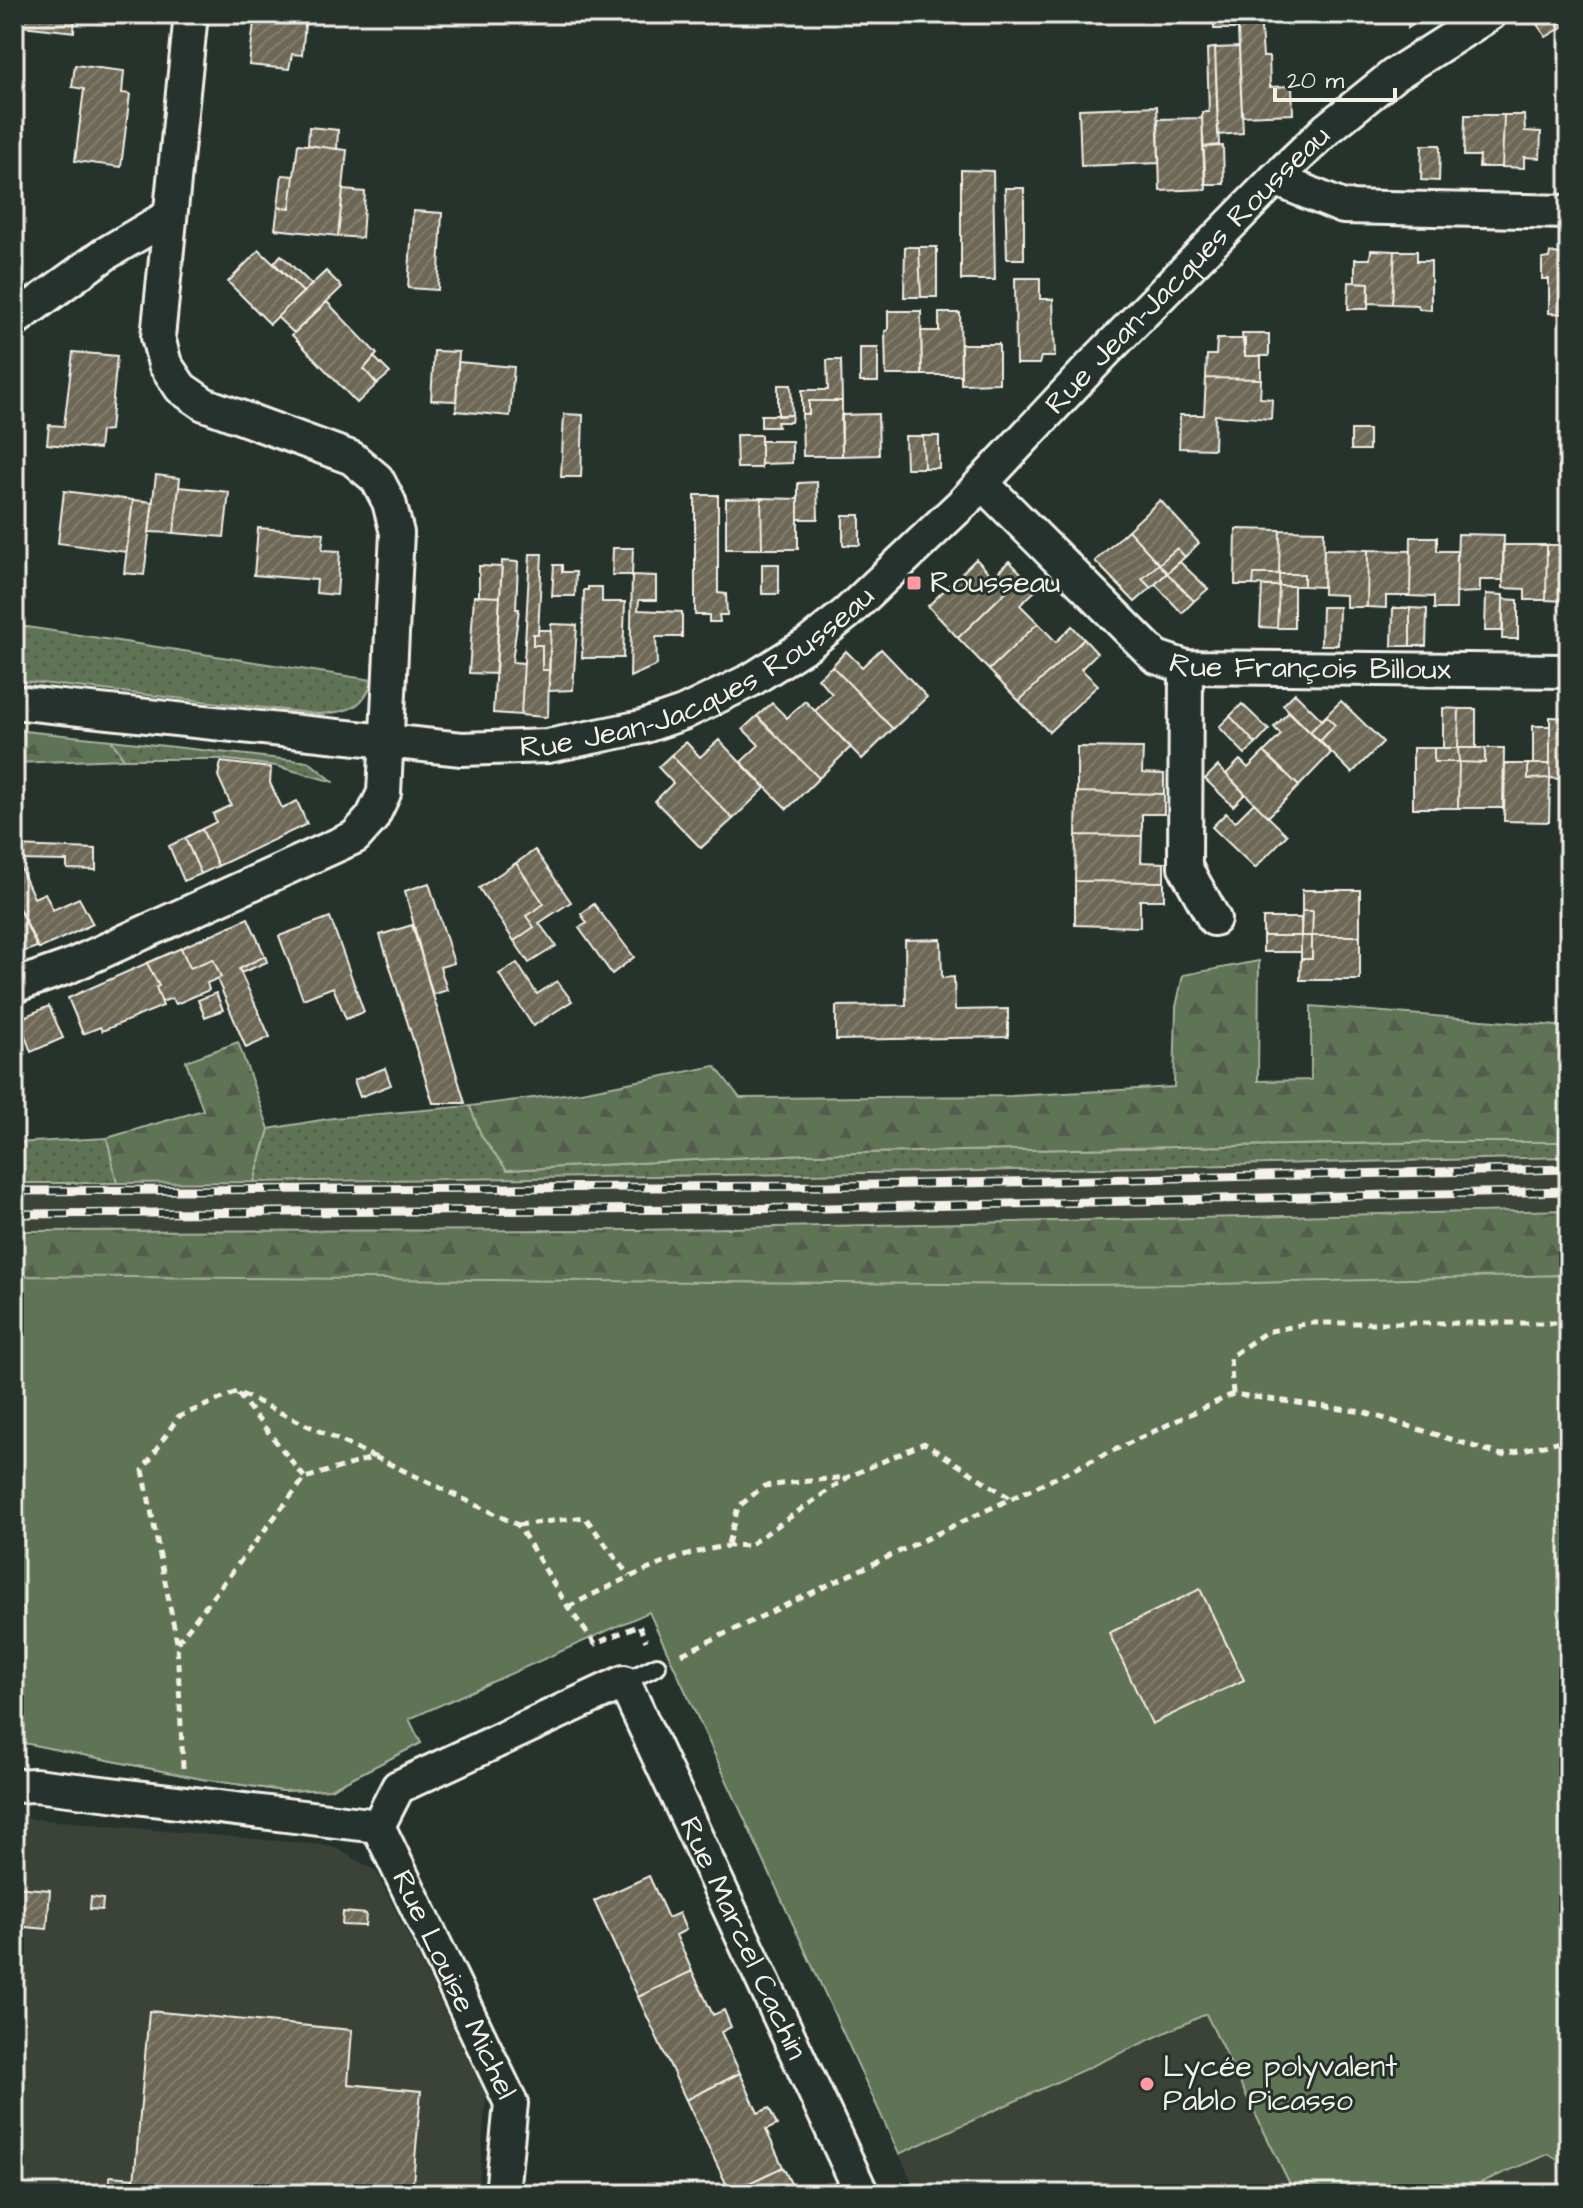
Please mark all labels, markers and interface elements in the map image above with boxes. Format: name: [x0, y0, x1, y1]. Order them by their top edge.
scale bar: [1275, 52, 1395, 102]
text: 20 m: [1287, 64, 1344, 98]
street label: Rue Jean-Jacques Rousseau: [1035, 116, 1339, 424]
place label: Rousseau: [930, 562, 1060, 604]
marker: Rousseau: [905, 574, 923, 592]
street label: Rue Jean-Jacques Rousseau: [519, 576, 884, 768]
street label: Rue François Billoux: [1164, 642, 1452, 691]
street label: Rue Marcel Cachin: [669, 1810, 818, 2066]
street label: Rue Louise Michel: [381, 1863, 527, 2106]
place label: Lycée polyvalent Pablo Picasso: [1163, 2046, 1397, 2122]
marker: Lycée polyvalent Pablo Picasso: [1138, 2075, 1156, 2093]

